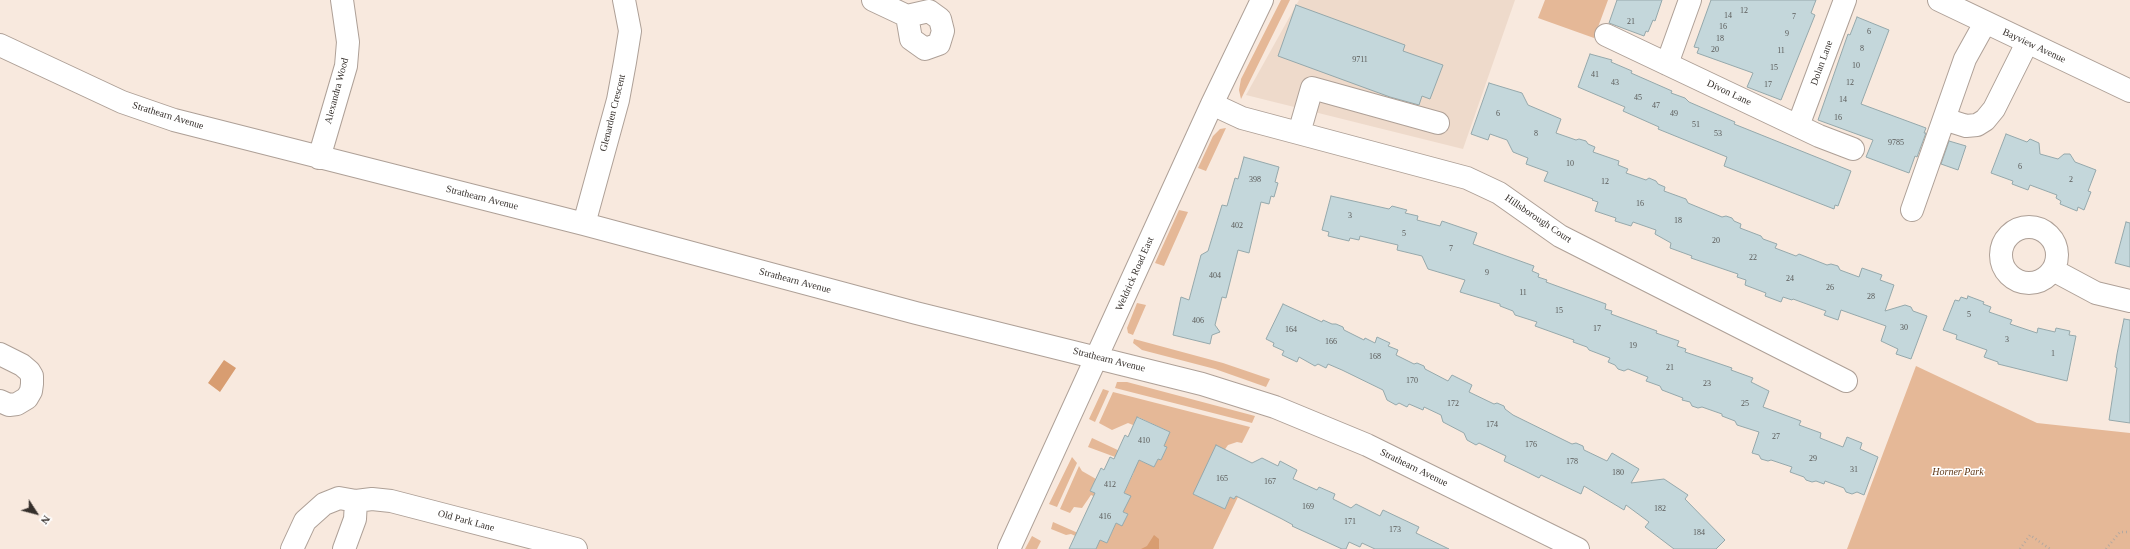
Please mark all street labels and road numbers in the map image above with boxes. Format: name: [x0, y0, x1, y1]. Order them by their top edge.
street label: Bayview Avenue: [2000, 26, 2068, 66]
street label: Dolan Lane: [1808, 39, 1836, 87]
street label: Alexandra Wood: [322, 57, 352, 125]
street label: Glenarden Crescent: [598, 73, 628, 153]
street label: Divon Lane: [1705, 78, 1753, 108]
street label: Strathearn Avenue: [131, 99, 205, 133]
street label: Strathearn Avenue: [445, 183, 519, 213]
street label: Hillsborough Court: [1502, 192, 1574, 246]
street label: Weldrick Road East: [1113, 235, 1157, 313]
street label: Strathearn Avenue: [758, 266, 832, 296]
street label: Strathearn Avenue: [1072, 345, 1146, 375]
street label: Strathearn Avenue: [1378, 446, 1450, 490]
street label: Old Park Lane: [436, 508, 496, 534]

